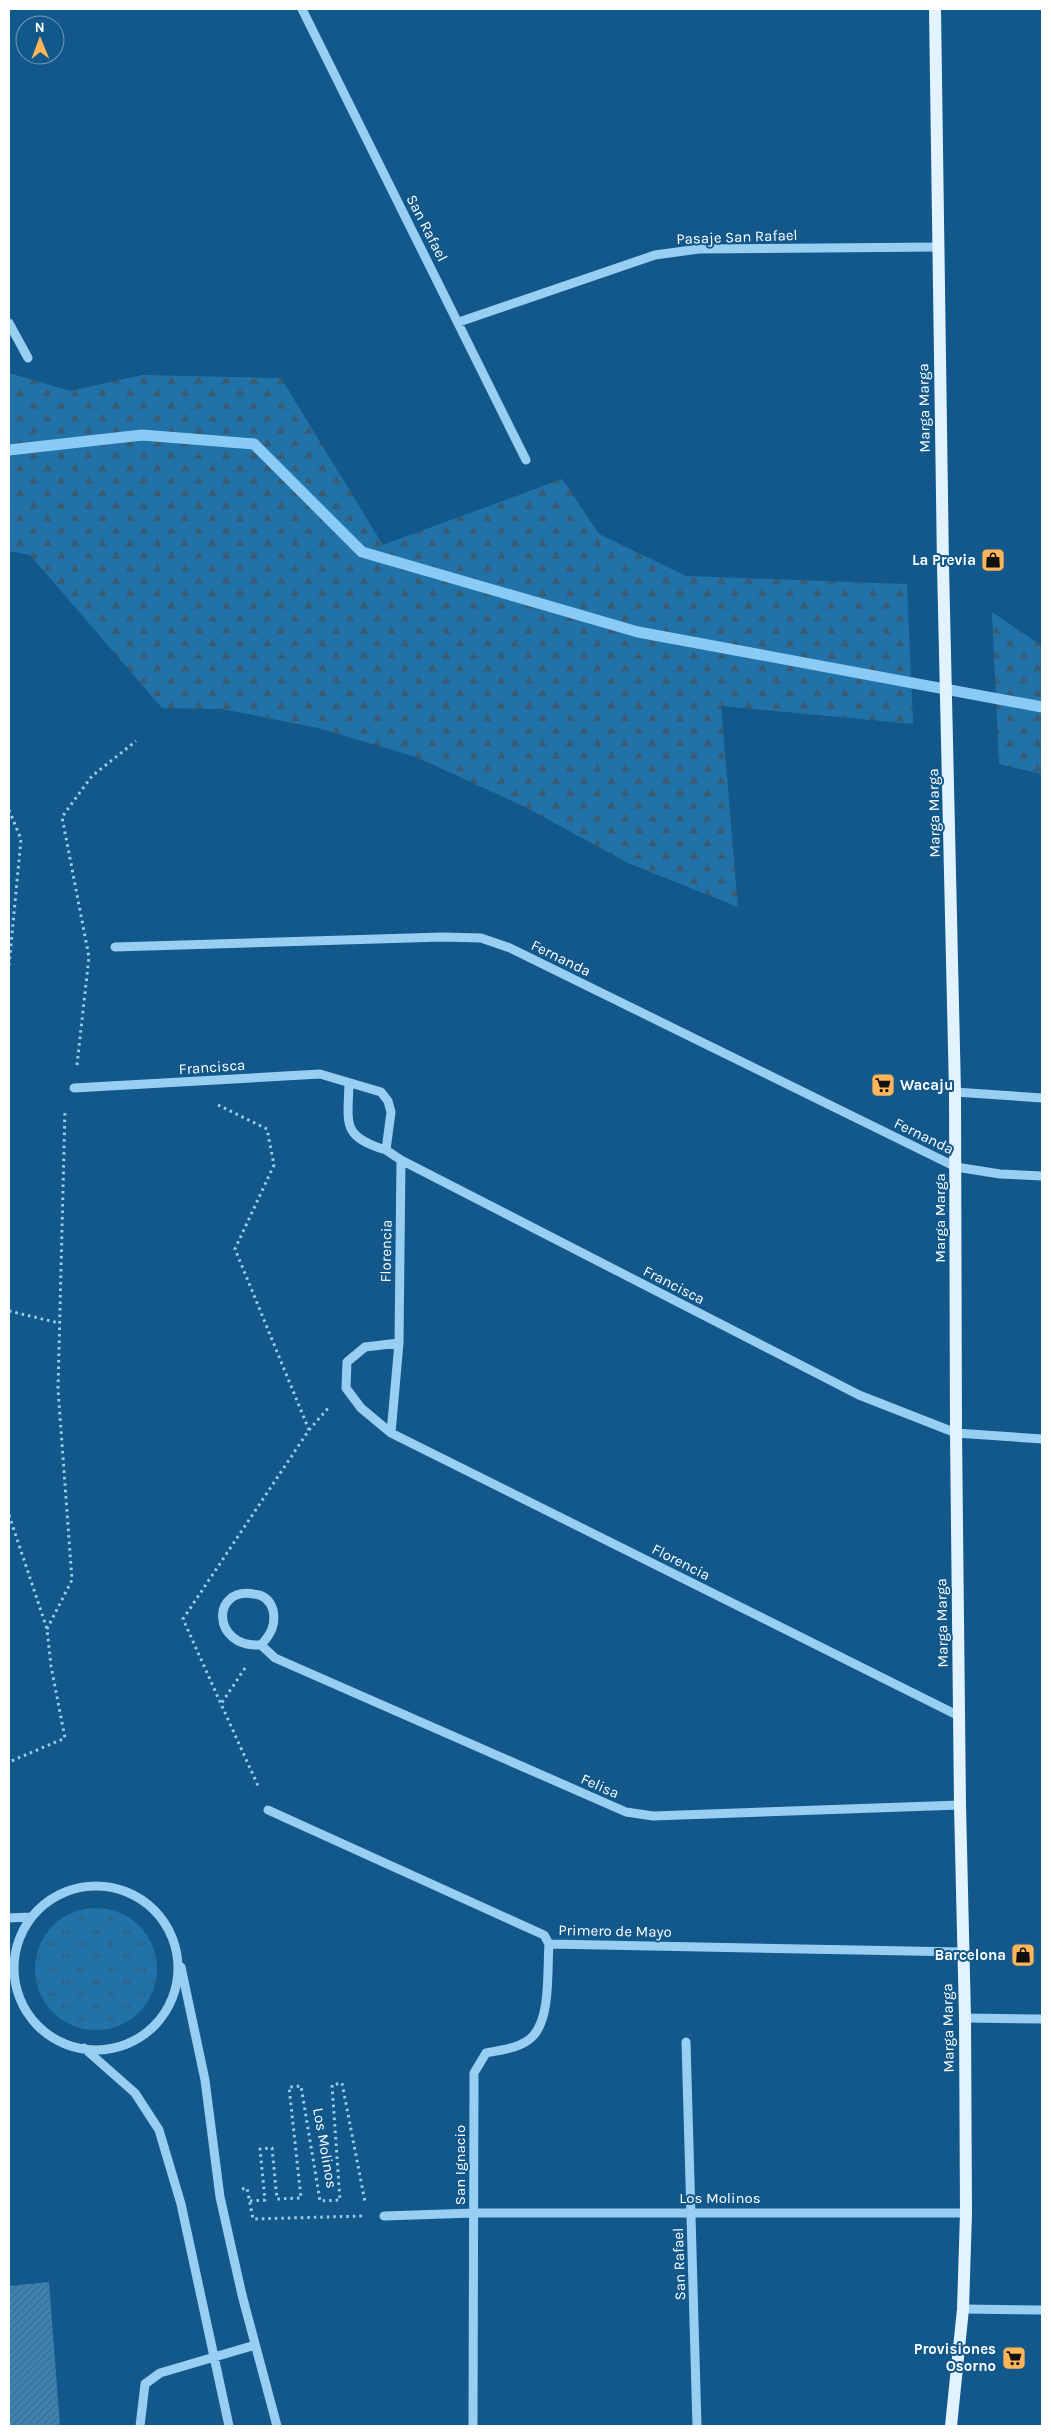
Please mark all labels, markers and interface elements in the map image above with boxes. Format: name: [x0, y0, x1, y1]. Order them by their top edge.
north arrow: [15, 15, 65, 65]
text: N: [35, 19, 45, 36]
street label: San Rafael: [402, 192, 452, 264]
street label: Pasaje San Rafael: [676, 226, 798, 248]
street label: Marga Marga: [914, 363, 934, 453]
shop icon: La Previa: [980, 547, 1006, 573]
place label: La Previa: [912, 551, 976, 569]
street label: Marga Marga: [924, 768, 944, 858]
street label: Fernanda: [528, 936, 594, 980]
street label: Francisca: [178, 1056, 246, 1078]
supermarket icon: Wacaju: [870, 1072, 896, 1098]
place label: Wacaju: [900, 1076, 954, 1094]
street label: Fernanda: [891, 1114, 957, 1158]
street label: Marga Marga: [931, 1173, 949, 1263]
street label: Florencia: [376, 1219, 396, 1283]
street label: Francisca: [640, 1262, 708, 1308]
street label: Florencia: [649, 1540, 713, 1584]
street label: Marga Marga: [932, 1578, 952, 1668]
street label: Felisa: [578, 1770, 622, 1802]
street label: Primero de Mayo: [558, 1921, 672, 1941]
shop icon: Barcelona: [1010, 1942, 1036, 1968]
place label: Barcelona: [935, 1946, 1006, 1964]
street label: Marga Marga: [938, 1983, 958, 2073]
street label: Los Molinos: [309, 2106, 341, 2190]
street label: San Ignacio: [451, 2125, 469, 2205]
street label: Los Molinos: [679, 2189, 761, 2207]
street label: San Rafael: [669, 2227, 689, 2301]
place label: Provisiones Osorno: [914, 2340, 996, 2375]
supermarket icon: Provisiones Osorno: [1001, 2345, 1027, 2371]

